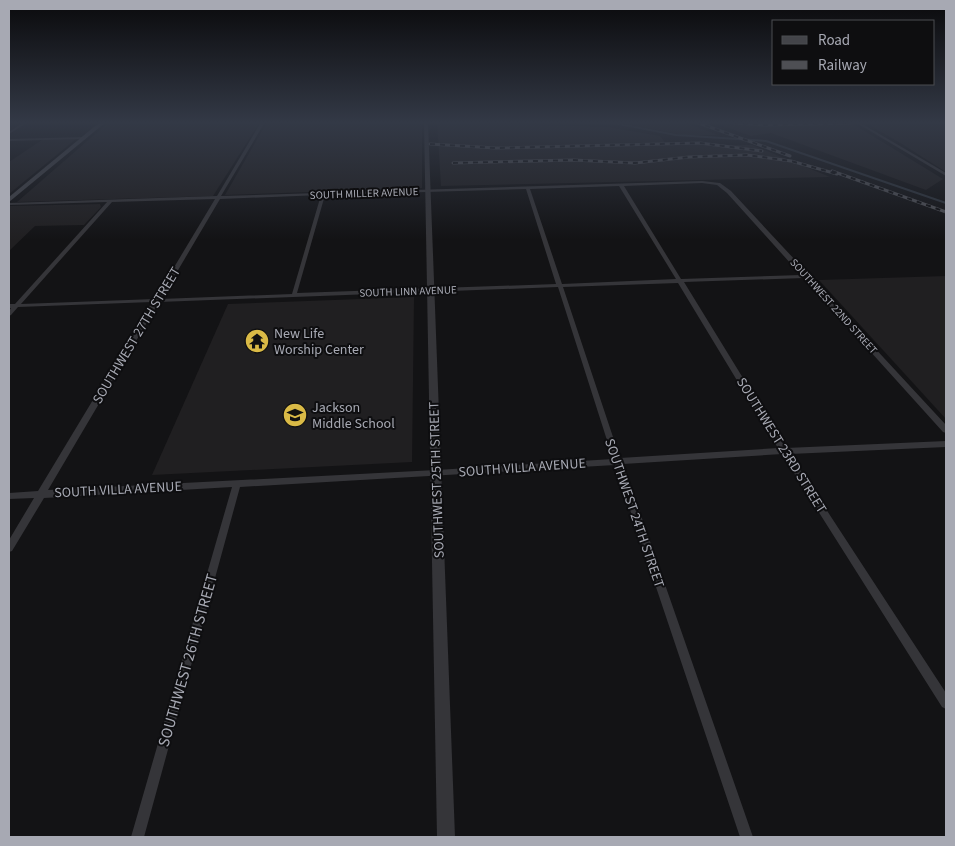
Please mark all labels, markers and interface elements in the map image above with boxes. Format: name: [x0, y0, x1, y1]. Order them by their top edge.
legend: [772, 20, 935, 85]
text: Road: [818, 30, 850, 51]
text: Railway: [818, 55, 867, 76]
street label: SOUTH MILLER AVENUE: [309, 184, 419, 203]
street label: SOUTHWEST 22ND STREET: [787, 255, 881, 357]
street label: SOUTHWEST 27TH STREET: [88, 263, 186, 408]
street label: SOUTH LINN AVENUE: [359, 282, 457, 301]
place label: New Life Worship Center: [274, 324, 364, 360]
temple icon: New Life Worship Center: [244, 328, 270, 354]
street label: SOUTHWEST 23RD STREET: [731, 374, 831, 518]
place label: Jackson Middle School: [312, 398, 395, 434]
street label: SOUTHWEST 25TH STREET: [424, 401, 450, 559]
school or university icon: Jackson Middle School: [282, 402, 308, 428]
street label: SOUTHWEST 24TH STREET: [599, 436, 669, 591]
street label: SOUTH VILLA AVENUE: [458, 454, 586, 482]
street label: SOUTH VILLA AVENUE: [54, 477, 182, 503]
street label: SOUTHWEST 26TH STREET: [153, 571, 223, 749]

